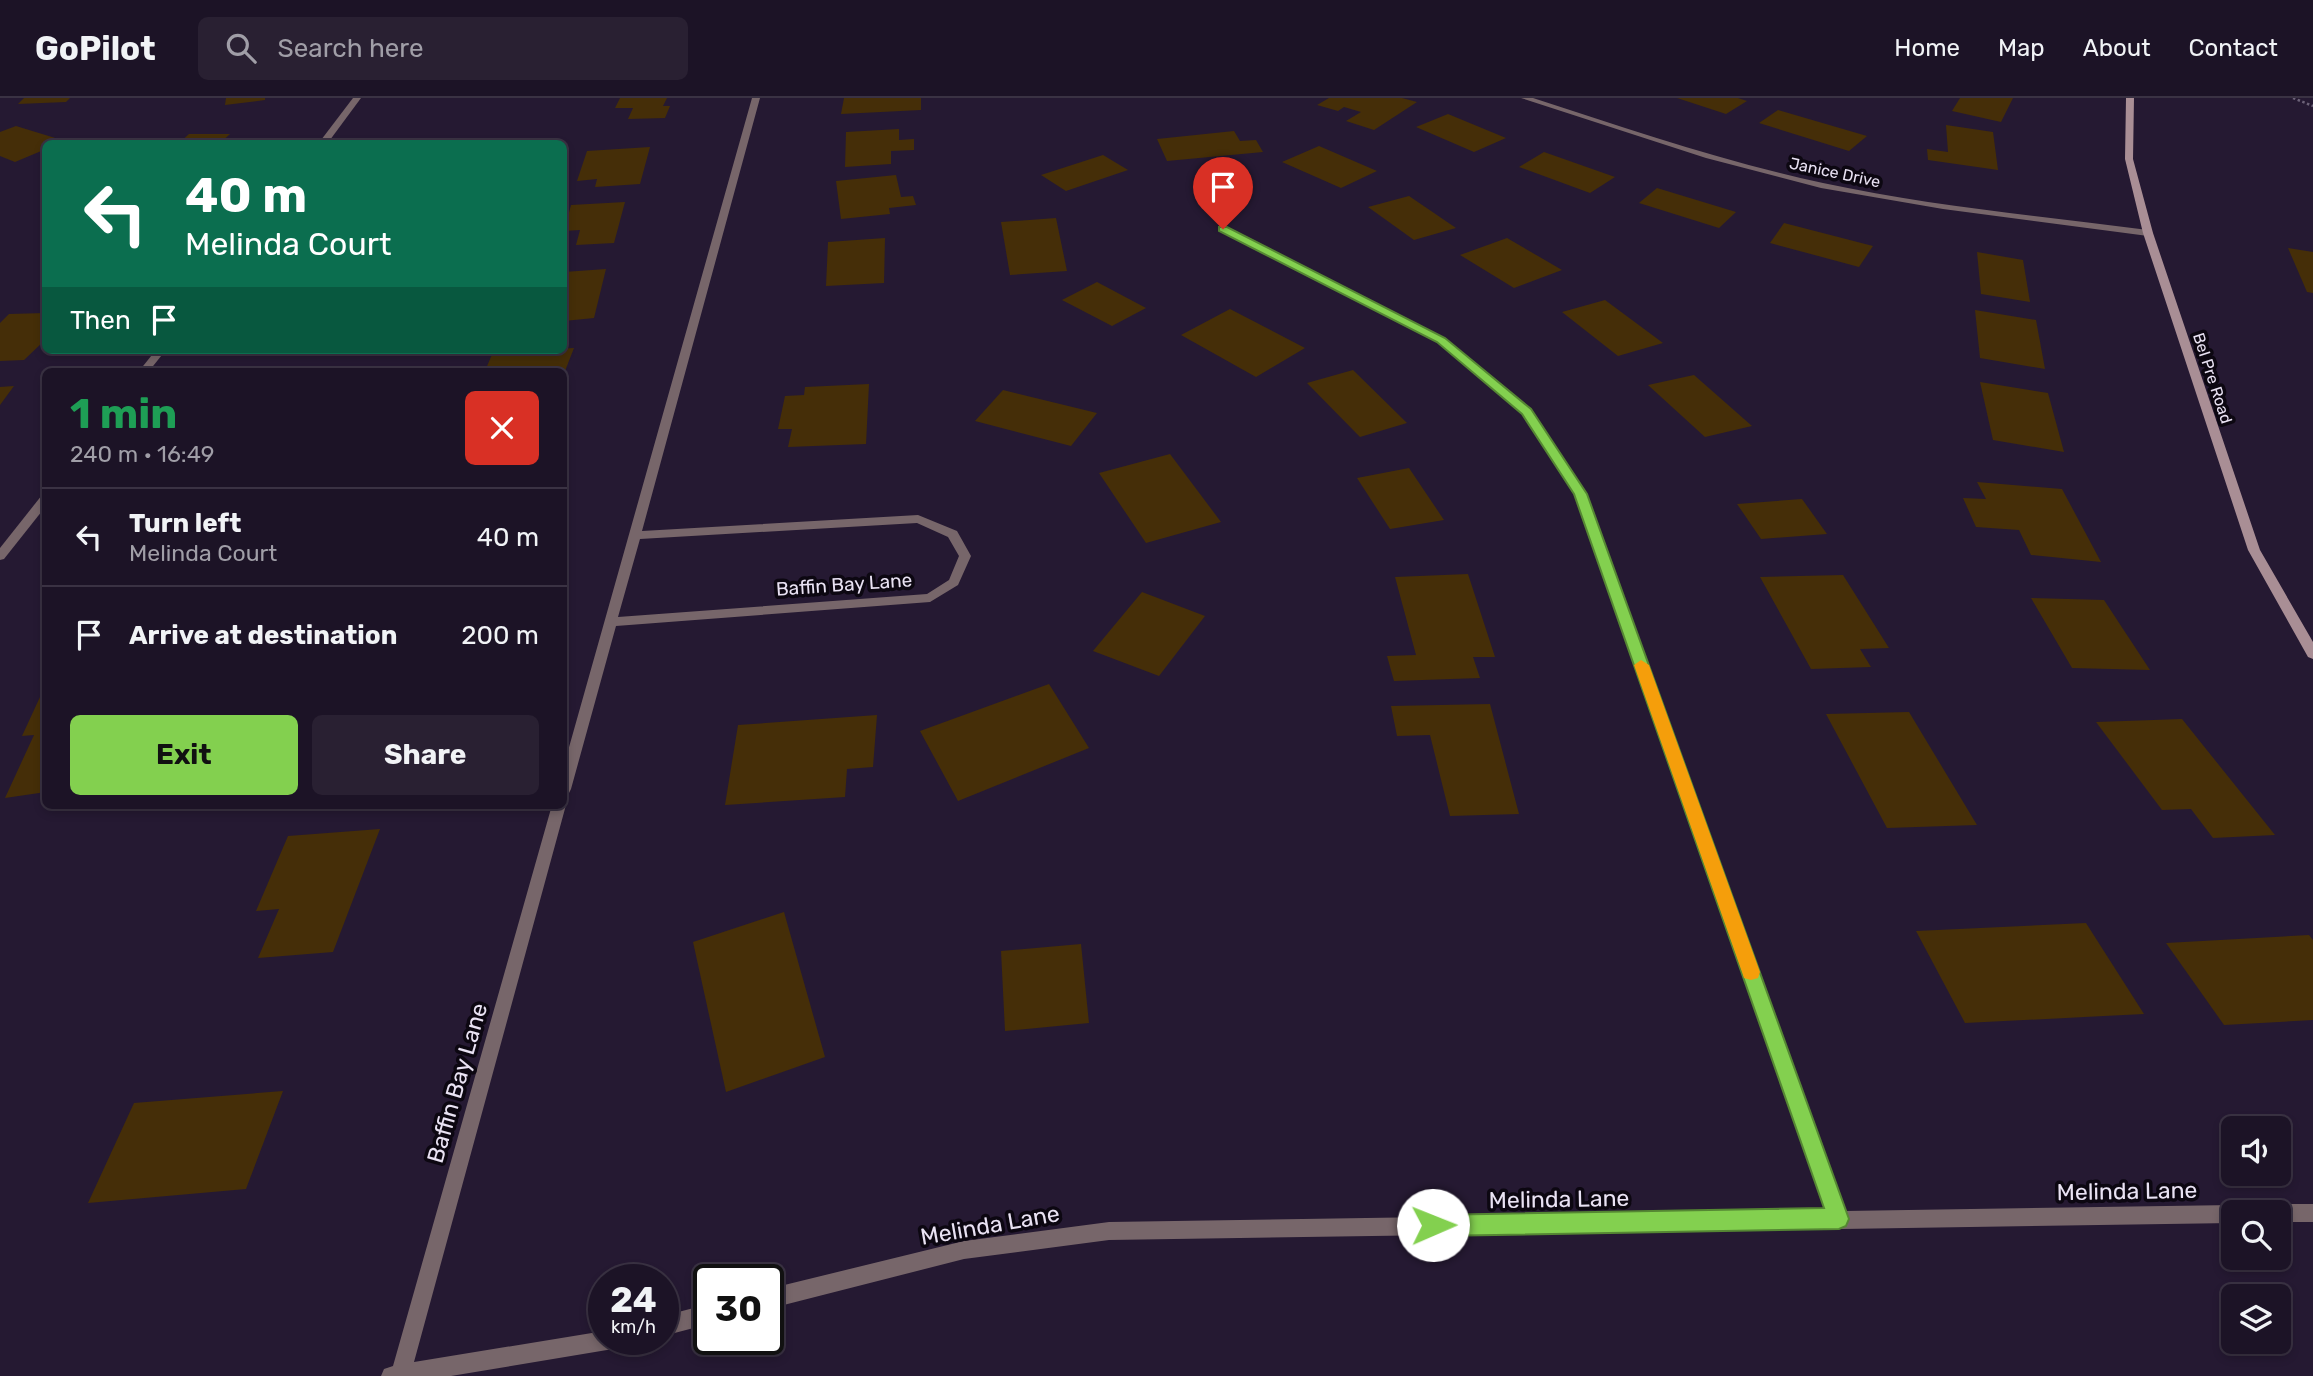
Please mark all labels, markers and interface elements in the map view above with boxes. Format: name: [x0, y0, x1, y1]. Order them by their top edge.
search box: [198, 17, 688, 80]
text: GoPilot: [35, 29, 156, 68]
icon: search: [222, 29, 260, 67]
text: Search here: [278, 33, 423, 64]
text: Home: [1894, 34, 1960, 62]
text: Map: [1998, 34, 2045, 62]
text: About: [2083, 34, 2151, 62]
text: Contact: [2189, 34, 2278, 62]
street label: Janice Drive: [1788, 154, 1882, 191]
pin: [1193, 157, 1253, 229]
text: 40 m: [185, 166, 307, 224]
icon: left: [70, 168, 161, 259]
icon: arrive: [1204, 168, 1242, 206]
text: Melinda Court: [185, 225, 391, 263]
icon: arrive: [145, 301, 183, 339]
text: Then: [70, 305, 131, 336]
street label: Bel Pre Road: [2189, 330, 2236, 426]
text: 1 min: [70, 389, 177, 439]
button: close: [465, 391, 539, 465]
text: 240 m · 16:49: [70, 440, 214, 468]
text: Turn left: [129, 508, 241, 539]
icon: left: [70, 518, 108, 556]
text: 40 m: [477, 522, 539, 553]
text: Melinda Court: [129, 539, 277, 567]
street label: Baffin Bay Lane: [775, 568, 913, 601]
icon: arrive: [70, 616, 108, 654]
text: Arrive at destination: [129, 620, 397, 651]
text: 200 m: [461, 620, 539, 651]
button: Exit: [70, 715, 298, 795]
button: Share: [312, 715, 539, 795]
street label: Baffin Bay Lane: [421, 1000, 493, 1166]
map controls: [2221, 1116, 2291, 1354]
button: sound: [2221, 1116, 2291, 1186]
street label: Melinda Lane: [2056, 1176, 2198, 1206]
street label: Melinda Lane: [1488, 1184, 1630, 1214]
position arrow: [1396, 1188, 1470, 1262]
street label: Melinda Lane: [918, 1199, 1062, 1251]
button: search: [2221, 1200, 2291, 1270]
speed limit sign: 30: [693, 1264, 784, 1355]
text: 24: [610, 1279, 657, 1321]
button: layers: [2221, 1284, 2291, 1354]
text: km/h: [611, 1316, 656, 1338]

